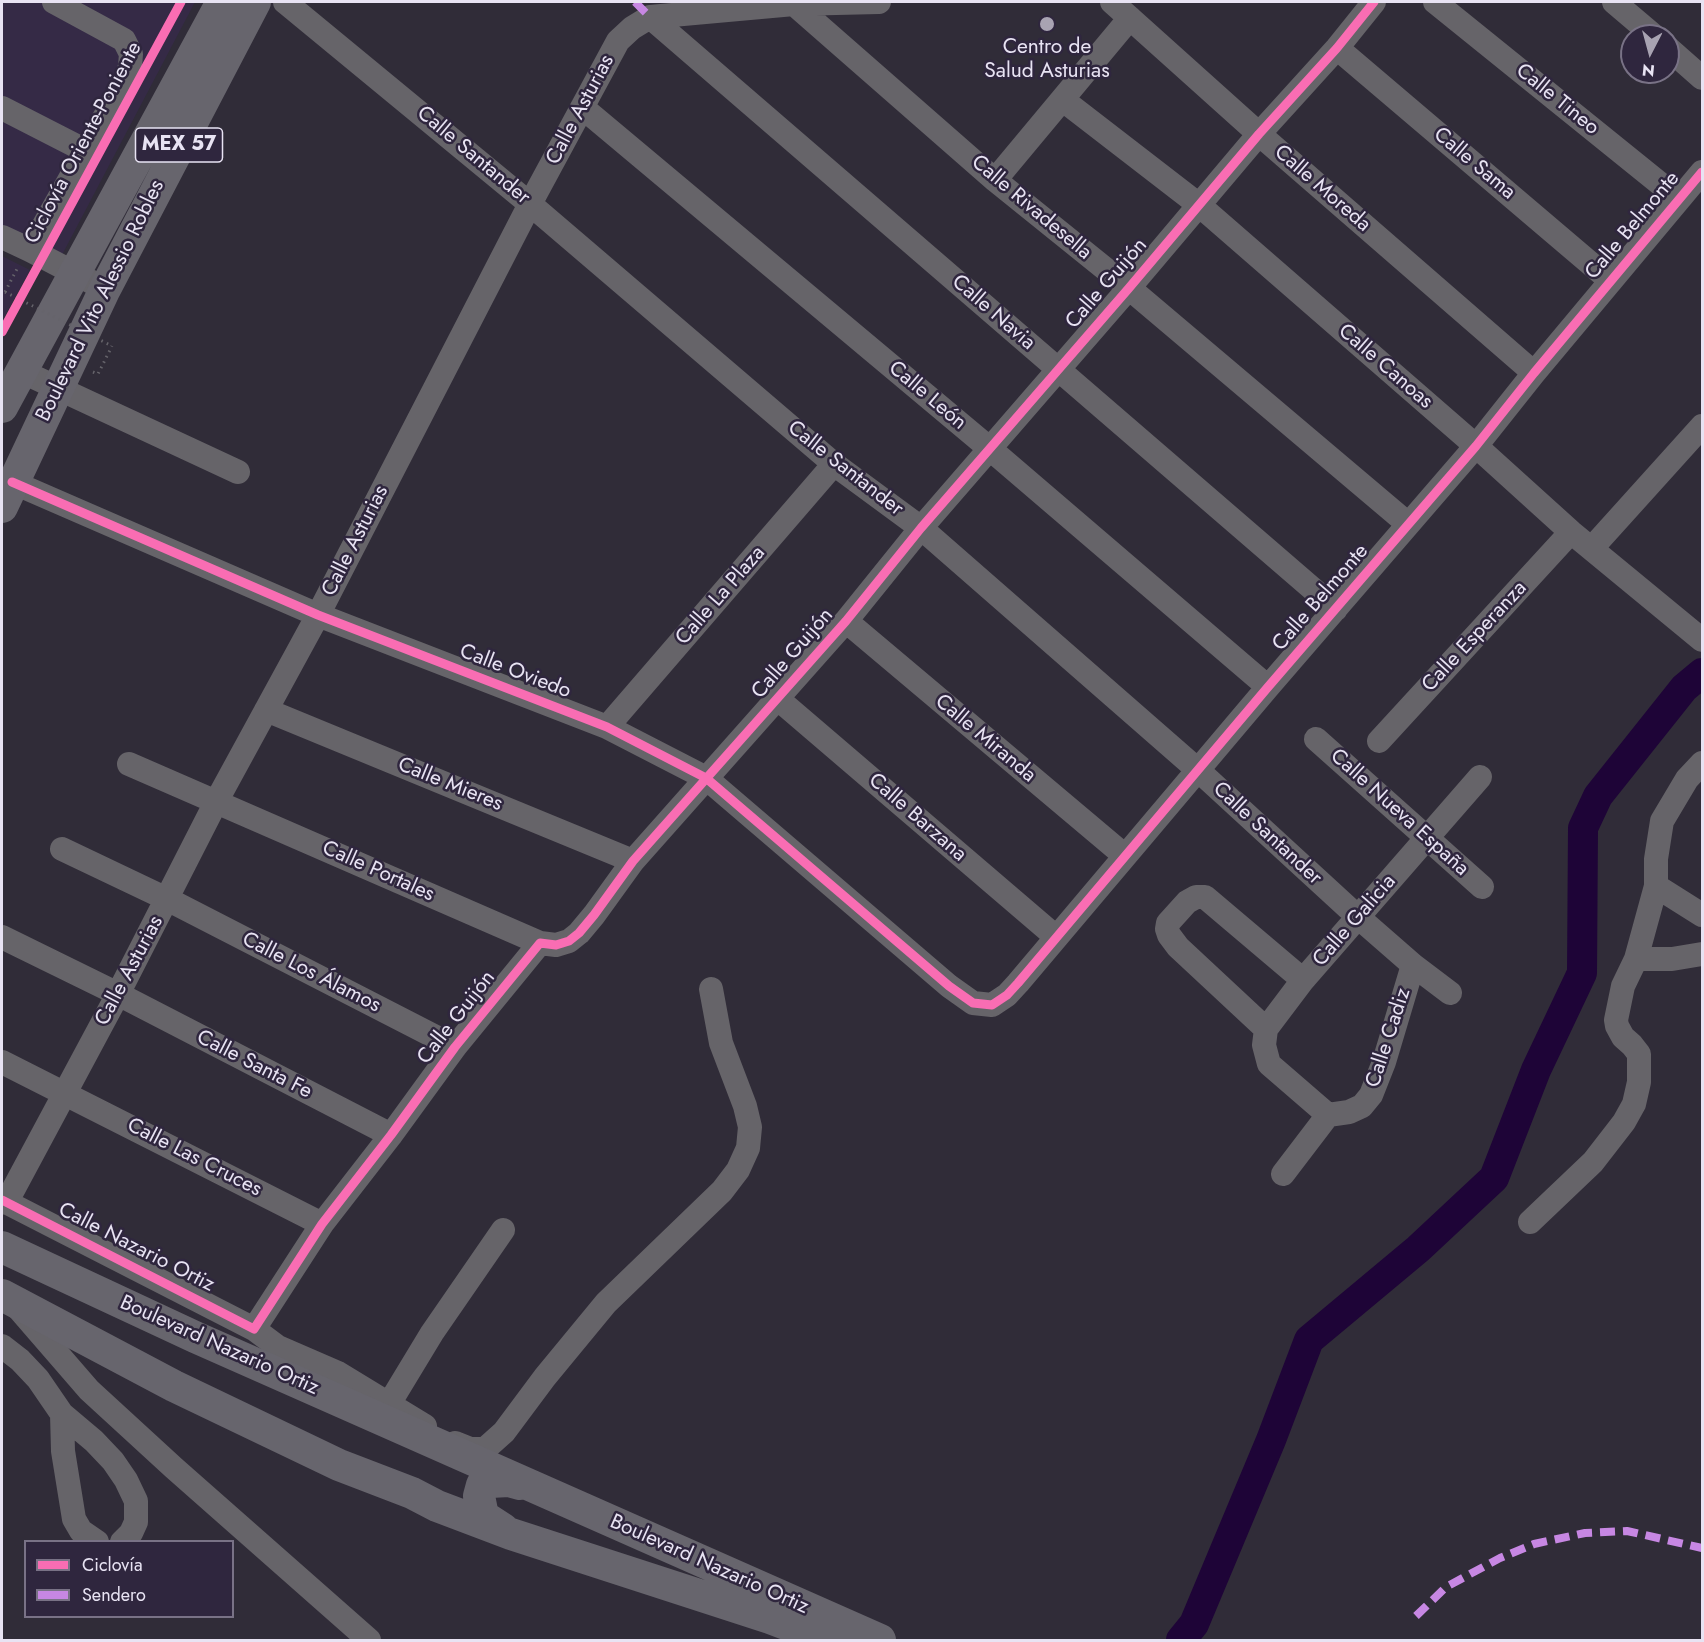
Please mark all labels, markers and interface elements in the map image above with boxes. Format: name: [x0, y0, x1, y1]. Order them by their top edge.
marker: Centro de Salud Asturias: [1038, 15, 1056, 33]
north arrow: [1620, 24, 1680, 84]
place label: Centro de Salud Asturias: [984, 35, 1110, 85]
street label: Ciclovía Oriente-Poniente: [20, 38, 148, 248]
street label: Calle Asturias: [542, 51, 620, 169]
text: N: [1641, 58, 1656, 83]
street label: Calle Tineo: [1510, 59, 1604, 141]
street label: Calle Santander: [411, 101, 535, 211]
street label: Calle Sama: [1428, 122, 1520, 206]
road number: MEX 57: [136, 128, 222, 162]
street label: Calle Moreda: [1269, 140, 1375, 238]
street label: Calle Rivadesella: [966, 150, 1096, 266]
street label: Calle Belmonte: [1580, 167, 1686, 285]
street label: Boulevard Vito Alessio Robles: [31, 176, 171, 426]
street label: Calle Guijón: [1061, 234, 1153, 334]
street label: Calle Navia: [946, 270, 1040, 356]
street label: Calle Canoas: [1333, 319, 1437, 415]
street label: Calle León: [883, 356, 971, 436]
street label: Calle Santander: [782, 416, 908, 522]
street label: Calle Asturias: [317, 481, 395, 601]
street label: Calle Belmonte: [1268, 539, 1374, 657]
street label: Calle La Plaza: [671, 541, 771, 651]
street label: Calle Esperanza: [1417, 576, 1533, 698]
street label: Calle Guijón: [747, 604, 839, 704]
street label: Calle Oviedo: [456, 639, 574, 705]
street label: Calle Miranda: [929, 689, 1041, 789]
street label: Calle Nueva España: [1324, 744, 1474, 882]
street label: Calle Mieres: [394, 753, 506, 817]
street label: Calle Barzana: [863, 769, 971, 867]
street label: Calle Santander: [1207, 777, 1327, 891]
street label: Calle Portales: [318, 836, 438, 908]
street label: Calle Galicia: [1308, 870, 1402, 972]
street label: Calle Asturias: [91, 912, 169, 1030]
street label: Calle Los Álamos: [238, 927, 384, 1019]
street label: Calle Guijón: [413, 966, 501, 1070]
street label: Calle Cadiz: [1361, 985, 1417, 1091]
street label: Calle Santa Fe: [192, 1025, 316, 1105]
street label: Calle Las Cruces: [123, 1113, 265, 1203]
street label: Calle Nazario Ortiz: [54, 1198, 218, 1298]
street label: Boulevard Nazario Ortiz: [116, 1291, 322, 1401]
street label: Boulevard Nazario Ortiz: [606, 1510, 812, 1620]
legend: [24, 1540, 234, 1618]
text: Ciclovía: [82, 1552, 143, 1578]
text: Sendero: [82, 1582, 146, 1608]

